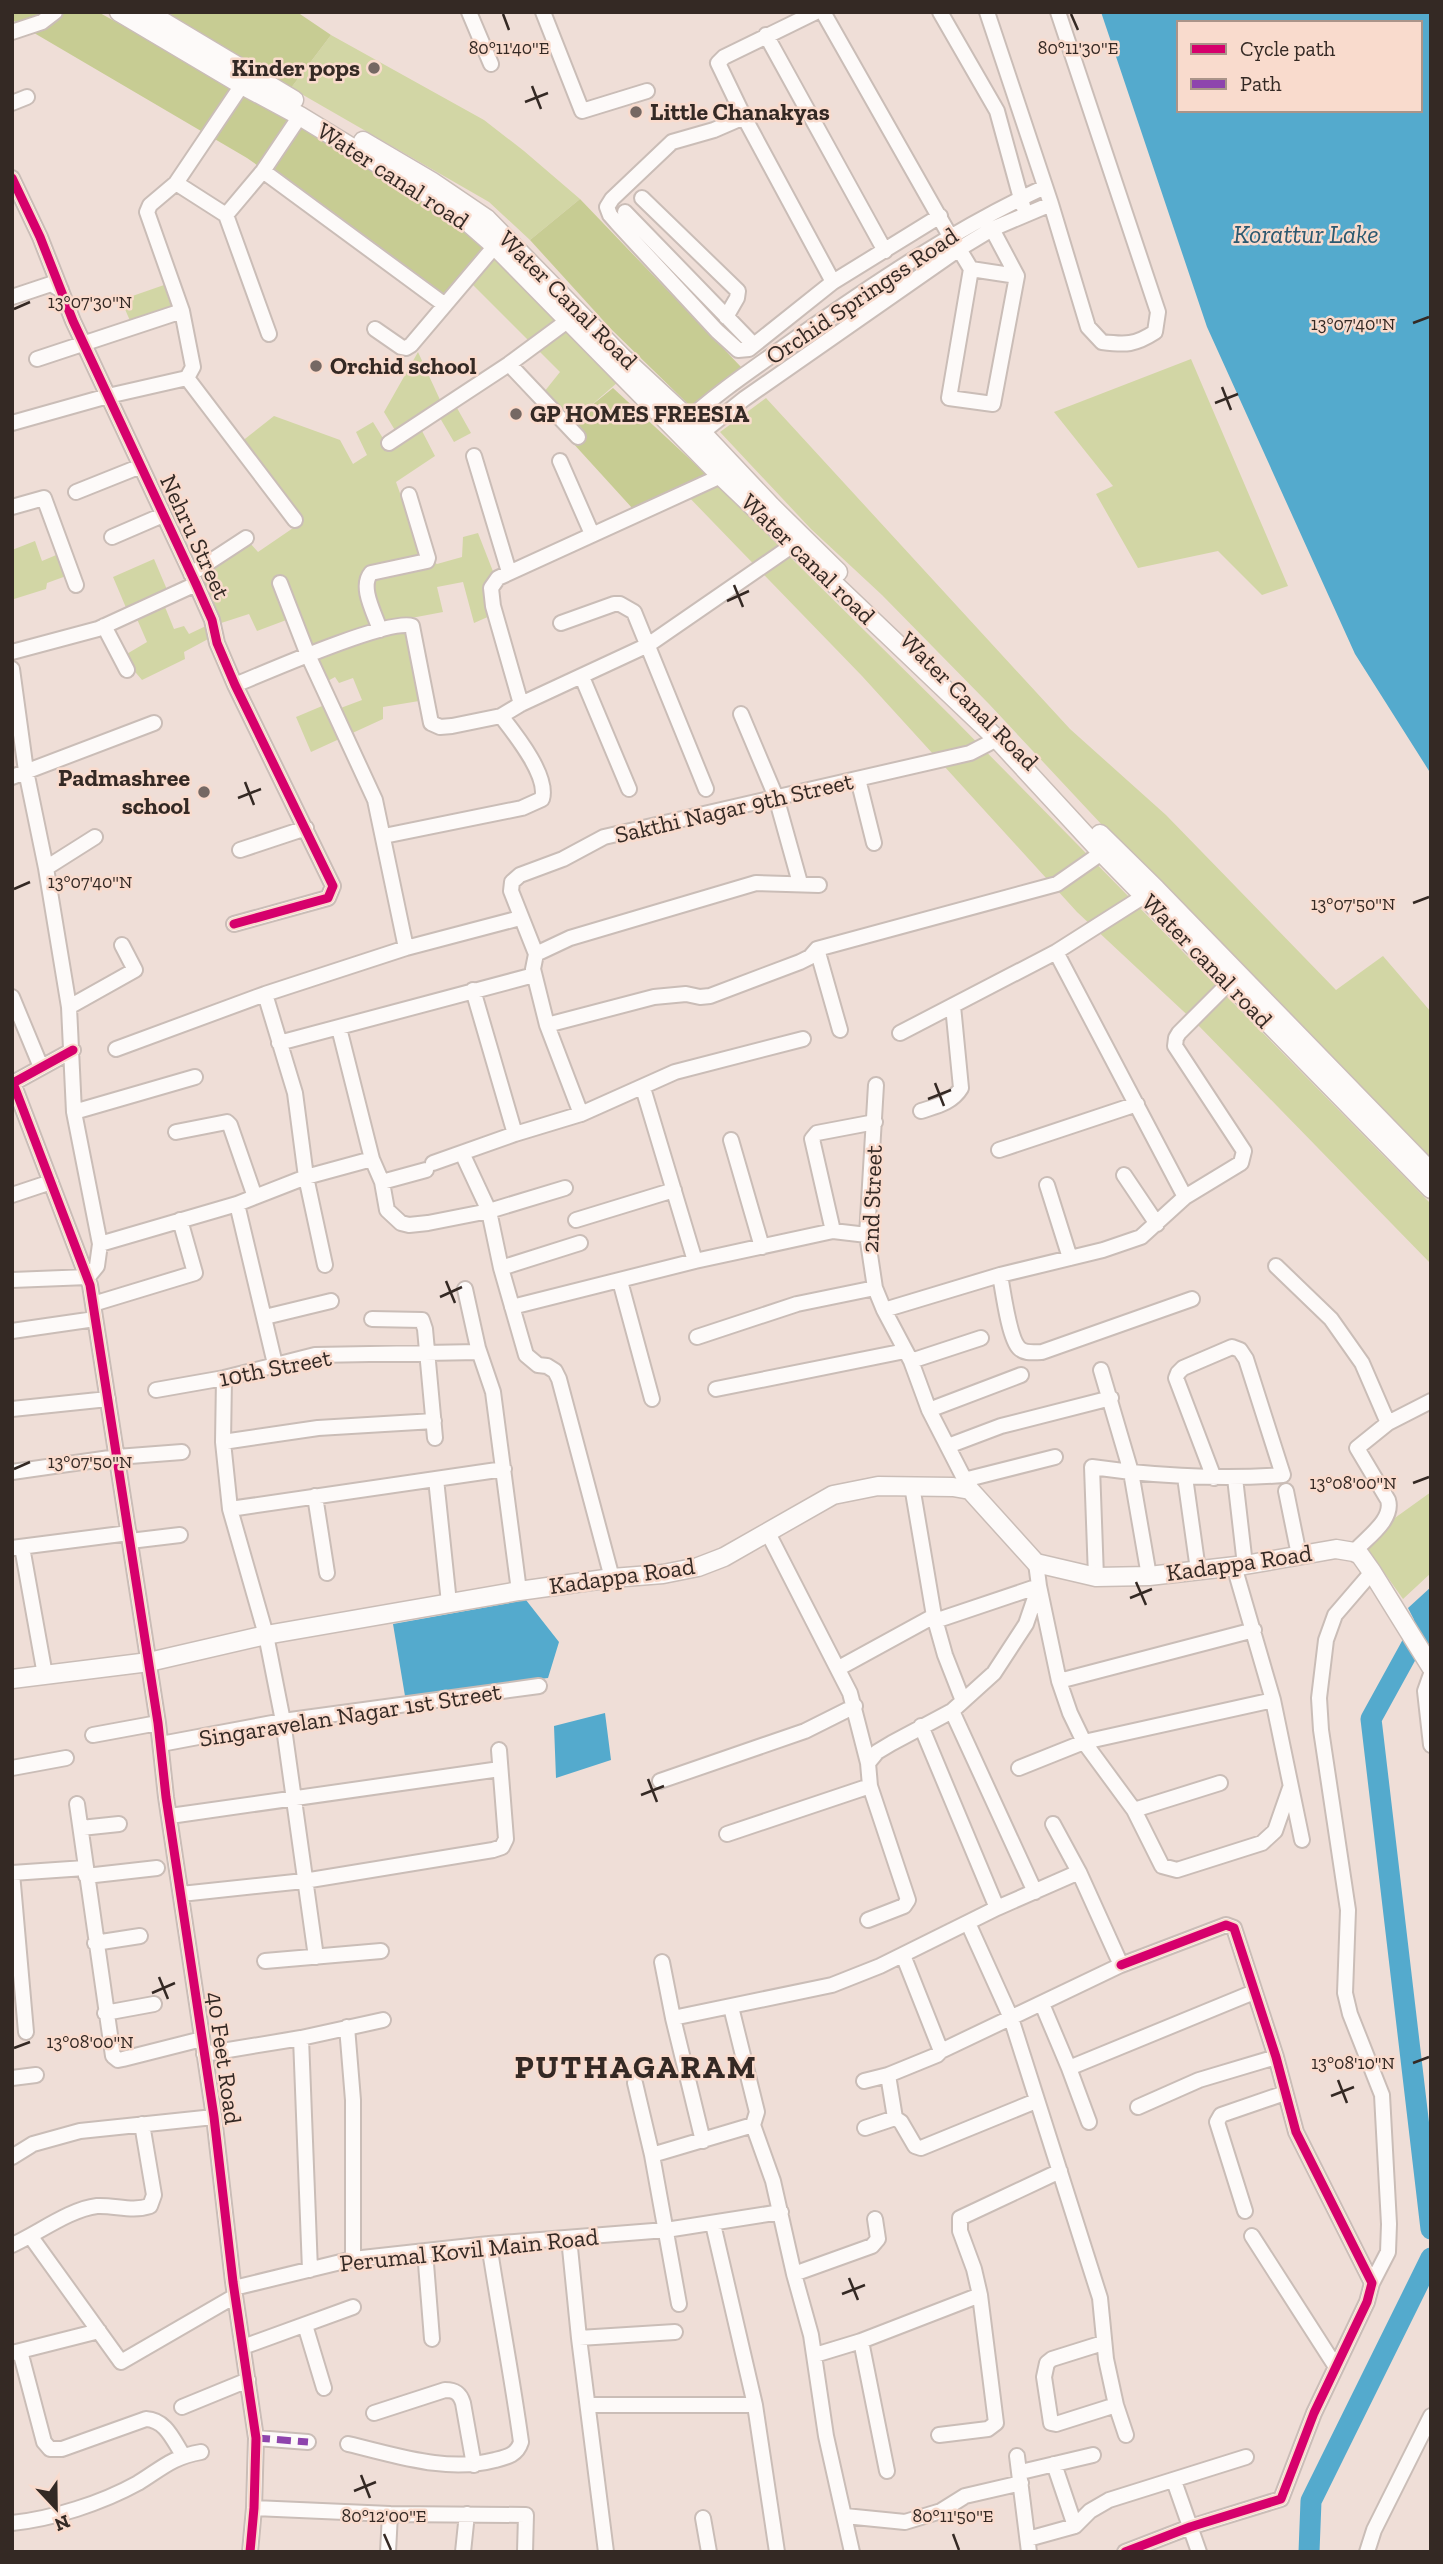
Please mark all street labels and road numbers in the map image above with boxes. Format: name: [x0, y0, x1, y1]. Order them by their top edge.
street label: Water canal road: [312, 116, 475, 235]
street label: Orchid Springss Road: [760, 221, 963, 371]
street label: Water Canal Road: [493, 224, 644, 375]
street label: Nehru Street: [154, 470, 237, 604]
street label: Water canal road: [735, 487, 881, 630]
street label: Water Canal Road: [894, 625, 1045, 776]
street label: Sakthi Nagar 9th Street: [612, 766, 856, 849]
street label: Water canal road: [1136, 888, 1279, 1034]
street label: 2nd Street: [855, 1144, 888, 1253]
street label: 10th Street: [216, 1342, 334, 1393]
street label: Kadappa Road: [1164, 1538, 1314, 1587]
street label: Kadappa Road: [547, 1551, 697, 1600]
street label: Singaravelan Nagar 1st Street: [197, 1676, 503, 1753]
street label: 40 Feet Road: [201, 1990, 248, 2126]
street label: Perumal Kovil Main Road: [338, 2222, 600, 2278]

